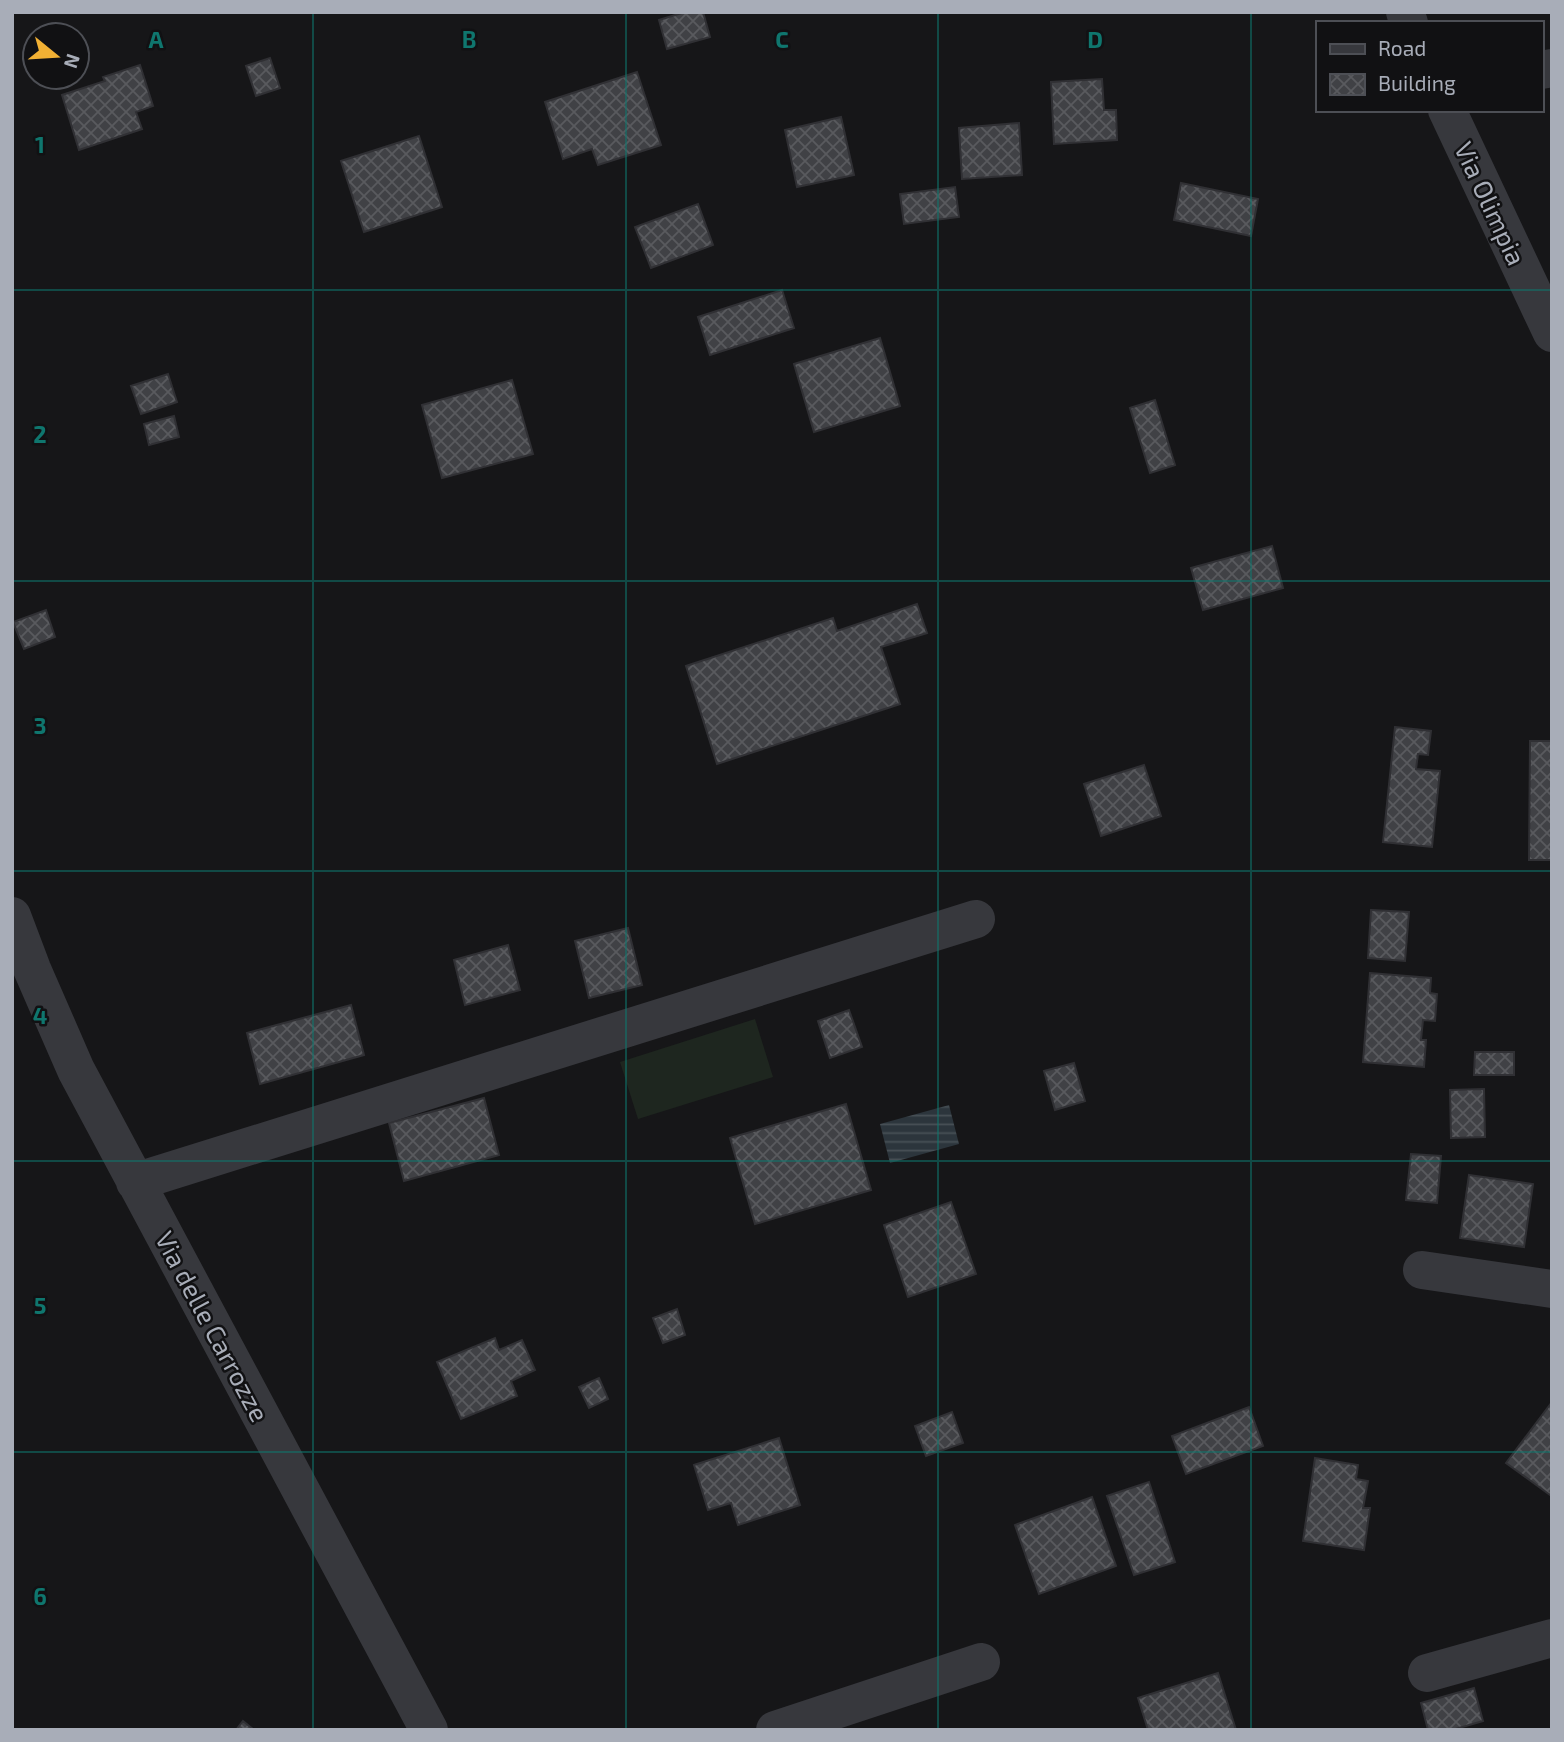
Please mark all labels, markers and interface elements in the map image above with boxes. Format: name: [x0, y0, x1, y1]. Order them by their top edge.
north arrow: [21, 21, 91, 91]
legend: [1316, 21, 1543, 112]
text: A: [148, 25, 164, 53]
text: B: [462, 25, 476, 53]
text: C: [775, 25, 789, 53]
text: D: [1087, 25, 1103, 53]
text: Road: [1378, 35, 1426, 60]
text: N: [60, 51, 86, 71]
text: Building: [1378, 70, 1456, 95]
text: 1: [35, 130, 45, 158]
street label: Via Olimpia: [1449, 136, 1533, 270]
text: 2: [33, 420, 47, 448]
text: 3: [33, 711, 47, 739]
text: 4: [33, 1001, 47, 1029]
street label: Via delle Carrozze: [150, 1225, 276, 1427]
text: 5: [34, 1291, 46, 1319]
text: 6: [33, 1582, 47, 1610]

